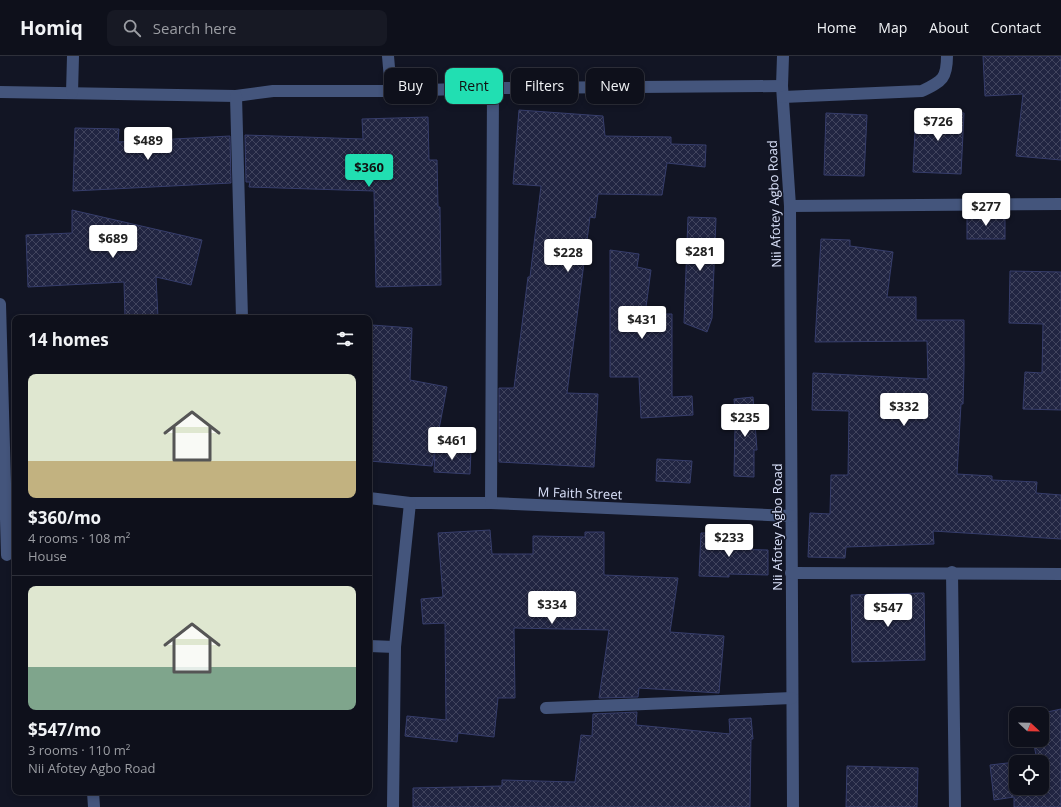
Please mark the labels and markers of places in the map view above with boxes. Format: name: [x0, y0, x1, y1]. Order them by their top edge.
pin: $726: [914, 108, 962, 142]
pin: $489: [124, 127, 172, 161]
pin: $360: [345, 154, 393, 188]
pin: $277: [962, 193, 1010, 227]
pin: $689: [89, 225, 137, 259]
pin: $281: [676, 238, 724, 272]
pin: $228: [544, 239, 592, 273]
pin: $431: [618, 306, 666, 340]
pin: $332: [880, 393, 928, 427]
pin: $235: [721, 404, 769, 438]
pin: $461: [428, 427, 476, 461]
pin: $233: [705, 524, 753, 558]
pin: $334: [528, 591, 576, 625]
pin: $547: [864, 594, 912, 628]

